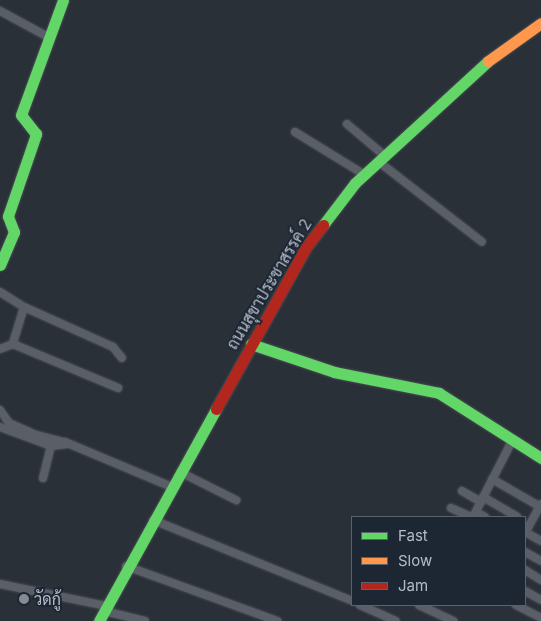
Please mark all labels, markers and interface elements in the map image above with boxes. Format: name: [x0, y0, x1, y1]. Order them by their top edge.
street label: ถนนสุขาประชาสรรค์ 2: [222, 215, 316, 353]
legend: [351, 516, 526, 606]
text: Fast: [398, 526, 428, 545]
text: Slow: [398, 551, 432, 570]
text: Jam: [398, 576, 428, 595]
place label: วัดกู้: [34, 589, 61, 609]
marker: วัดกู้: [18, 593, 30, 605]

